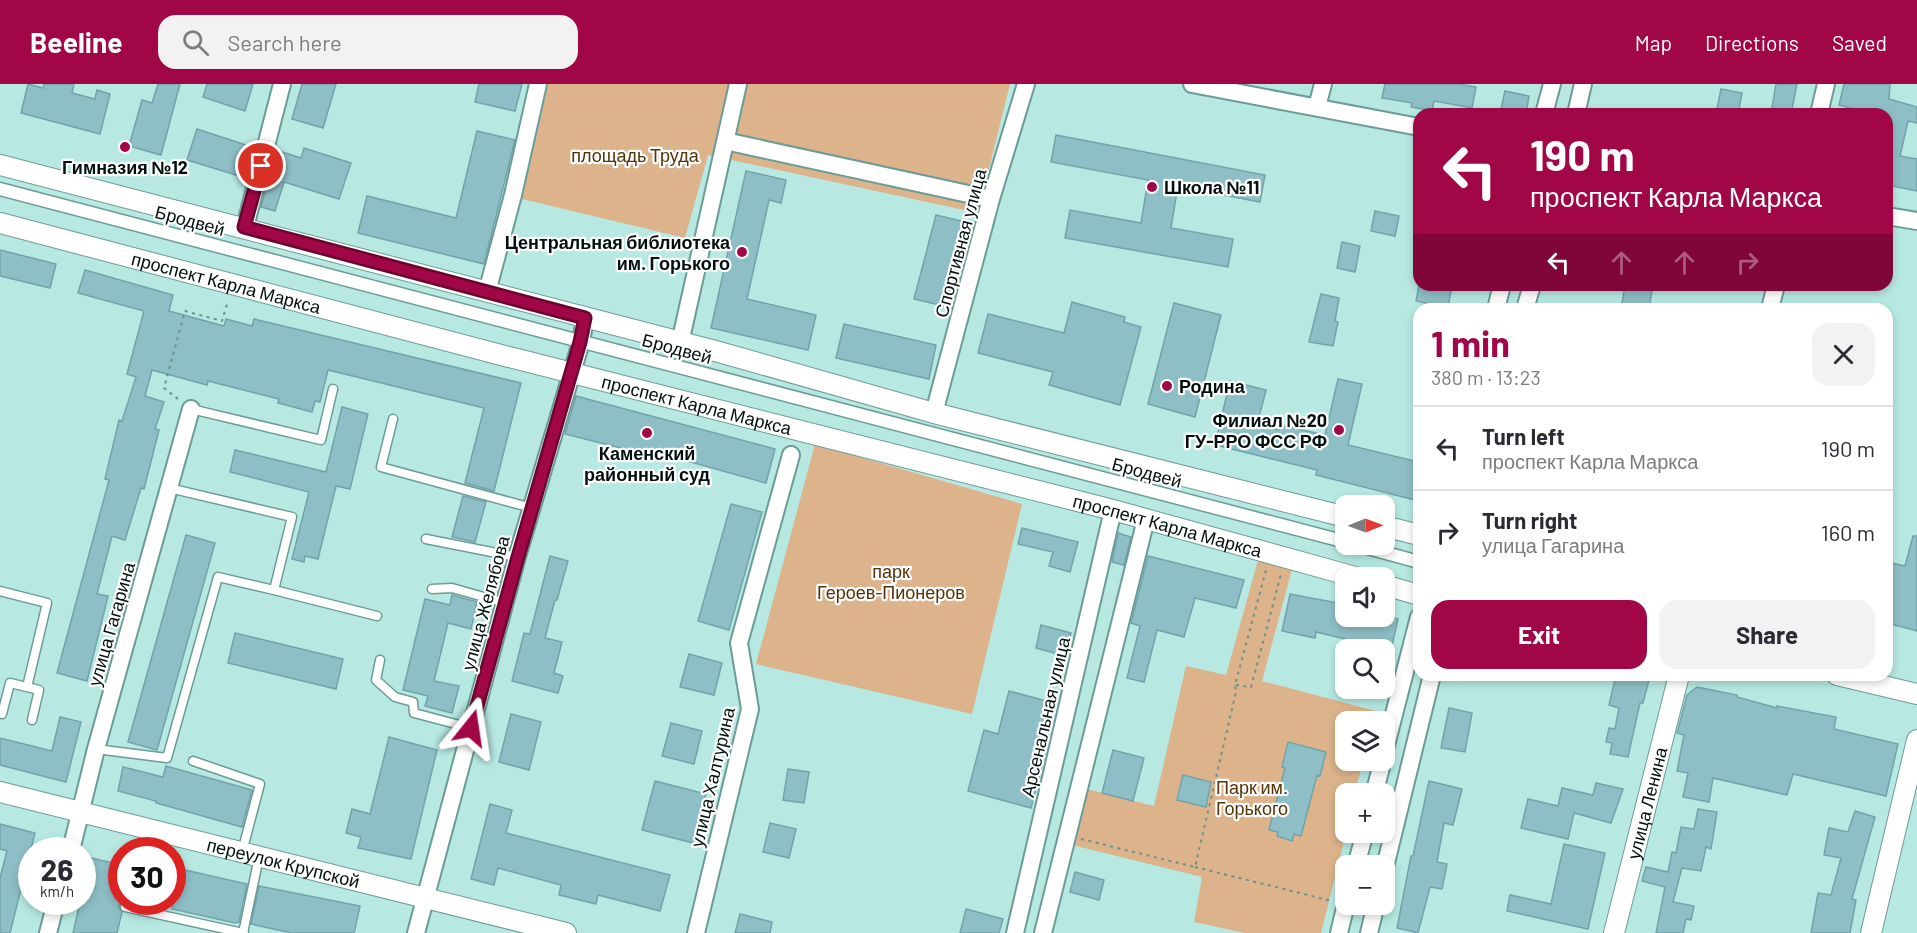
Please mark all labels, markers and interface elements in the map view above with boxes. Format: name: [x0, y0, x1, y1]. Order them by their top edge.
search box: [158, 15, 578, 69]
text: Beeline: [30, 25, 122, 59]
icon: search: [179, 26, 212, 59]
text: Search here: [227, 29, 342, 55]
text: Map: [1635, 30, 1672, 55]
text: Directions: [1705, 30, 1799, 55]
text: Saved: [1832, 30, 1887, 55]
text: 190 m: [1530, 129, 1635, 179]
icon: left: [1431, 132, 1509, 210]
marker: Гимназия №12: [118, 140, 132, 154]
pin: [235, 140, 286, 191]
park label: площадь Труда: [571, 144, 700, 166]
icon: arrive: [244, 149, 277, 182]
place label: Гимназия №12: [62, 156, 188, 178]
street label: Спортивная улица: [930, 165, 991, 320]
place label: Школа №11: [1164, 176, 1259, 198]
marker: Школа №11: [1145, 180, 1159, 194]
text: проспект Карла Маркса: [1530, 180, 1822, 212]
street label: Бродвей: [153, 200, 227, 240]
place label: Центральная библиотека им. Горького: [505, 231, 731, 274]
marker: Центральная библиотека им. Горького: [735, 245, 749, 259]
icon: left: [1542, 246, 1575, 279]
icon: ahead: [1605, 246, 1638, 279]
icon: ahead: [1668, 246, 1701, 279]
icon: right: [1731, 246, 1764, 279]
street label: проспект Карла Маркса: [129, 247, 324, 318]
text: 1 min: [1431, 321, 1510, 364]
button: close: [1812, 323, 1875, 386]
street label: Бродвей: [640, 328, 714, 368]
text: 380 m · 13:23: [1431, 365, 1541, 389]
street label: проспект Карла Маркса: [600, 370, 795, 439]
place label: Родина: [1179, 375, 1246, 397]
marker: Родина: [1160, 379, 1174, 393]
place label: Филиал №20 ГУ-РРО ФСС РФ: [1185, 409, 1327, 452]
marker: Филиал №20 ГУ-РРО ФСС РФ: [1332, 423, 1346, 437]
text: Turn left: [1482, 423, 1565, 449]
marker: Каменский районный суд: [640, 426, 654, 440]
icon: left: [1431, 432, 1464, 465]
text: 190 m: [1821, 435, 1875, 461]
place label: Каменский районный суд: [584, 442, 710, 485]
text: проспект Карла Маркса: [1482, 449, 1698, 473]
street label: Бродвей: [1110, 452, 1184, 492]
street label: проспект Карла Маркса: [1071, 489, 1265, 562]
north arrow: [1335, 495, 1395, 555]
map controls: [1335, 495, 1395, 915]
text: Turn right: [1482, 507, 1577, 533]
icon: right: [1431, 516, 1464, 549]
text: 160 m: [1821, 519, 1875, 545]
street label: улица Желябова: [456, 532, 514, 673]
text: улица Гагарина: [1482, 533, 1624, 557]
street label: улица Гагарина: [83, 558, 139, 689]
park label: парк Героев-Пионеров: [817, 560, 965, 603]
button: sound: [1335, 567, 1395, 627]
button: Exit: [1431, 600, 1647, 669]
button: Share: [1659, 600, 1875, 669]
street label: Арсенальная улица: [1016, 634, 1074, 799]
button: search: [1335, 639, 1395, 699]
position arrow: [439, 696, 503, 760]
street label: улица Халтурина: [685, 704, 739, 849]
button: layers: [1335, 711, 1395, 771]
street label: улица Ленина: [1622, 744, 1672, 861]
park label: Парк им. Горького: [1216, 776, 1288, 819]
button: +: [1335, 783, 1395, 843]
street label: переулок Крупской: [205, 833, 362, 892]
speed limit sign: 30: [108, 837, 186, 915]
text: 26: [41, 851, 73, 887]
button: −: [1335, 855, 1395, 915]
text: km/h: [40, 882, 74, 900]

